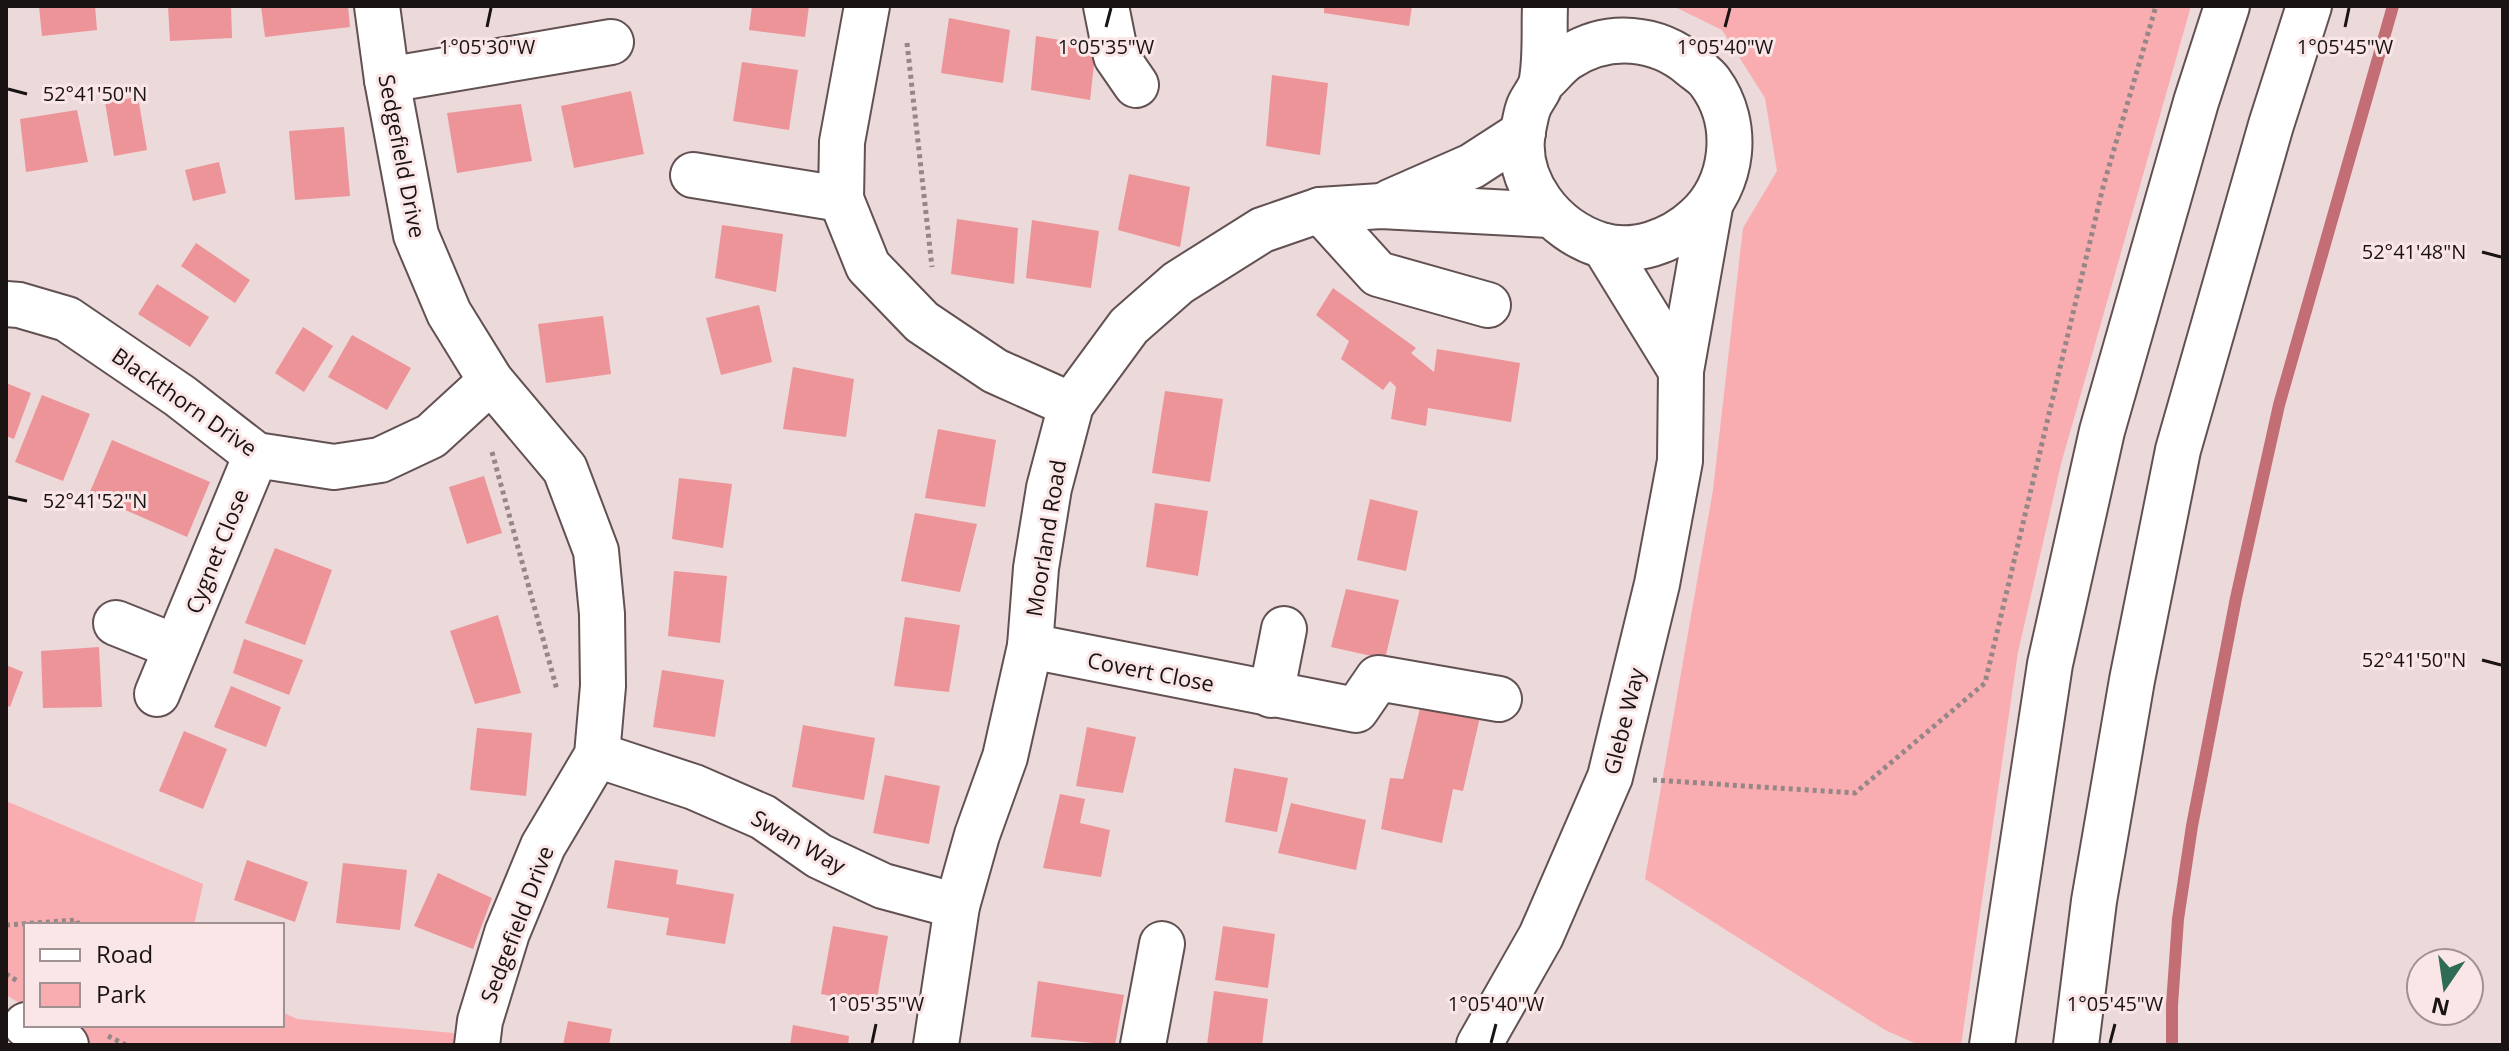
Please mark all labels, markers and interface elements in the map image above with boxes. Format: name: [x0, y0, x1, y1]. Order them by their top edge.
text: 1°05'30"W: [439, 33, 536, 60]
text: 1°05'35"W: [1058, 33, 1155, 60]
text: 1°05'40"W: [1677, 33, 1774, 60]
text: 1°05'45"W: [2297, 33, 2394, 60]
street label: Sedgefield Drive: [372, 72, 434, 240]
text: 52°41'50"N: [43, 80, 147, 107]
text: 52°41'48"N: [2362, 238, 2466, 265]
street label: Blackthorn Drive: [106, 340, 264, 462]
street label: Moorland Road: [1018, 458, 1072, 618]
street label: Cygnet Close: [177, 484, 255, 618]
text: 52°41'52"N: [43, 487, 147, 514]
street label: Covert Close: [1085, 644, 1217, 698]
text: 52°41'50"N: [2362, 646, 2466, 673]
street label: Glebe Way: [1595, 664, 1651, 778]
street label: Swan Way: [746, 802, 852, 881]
street label: Sedgefield Drive: [472, 841, 560, 1007]
legend: [24, 923, 284, 1027]
text: Road: [96, 937, 153, 970]
north arrow: [2405, 947, 2485, 1027]
text: Park: [96, 977, 147, 1010]
text: 1°05'35"W: [828, 990, 925, 1017]
text: 1°05'40"W: [1448, 990, 1545, 1017]
text: 1°05'45"W: [2067, 990, 2164, 1017]
text: N: [2428, 991, 2452, 1024]

